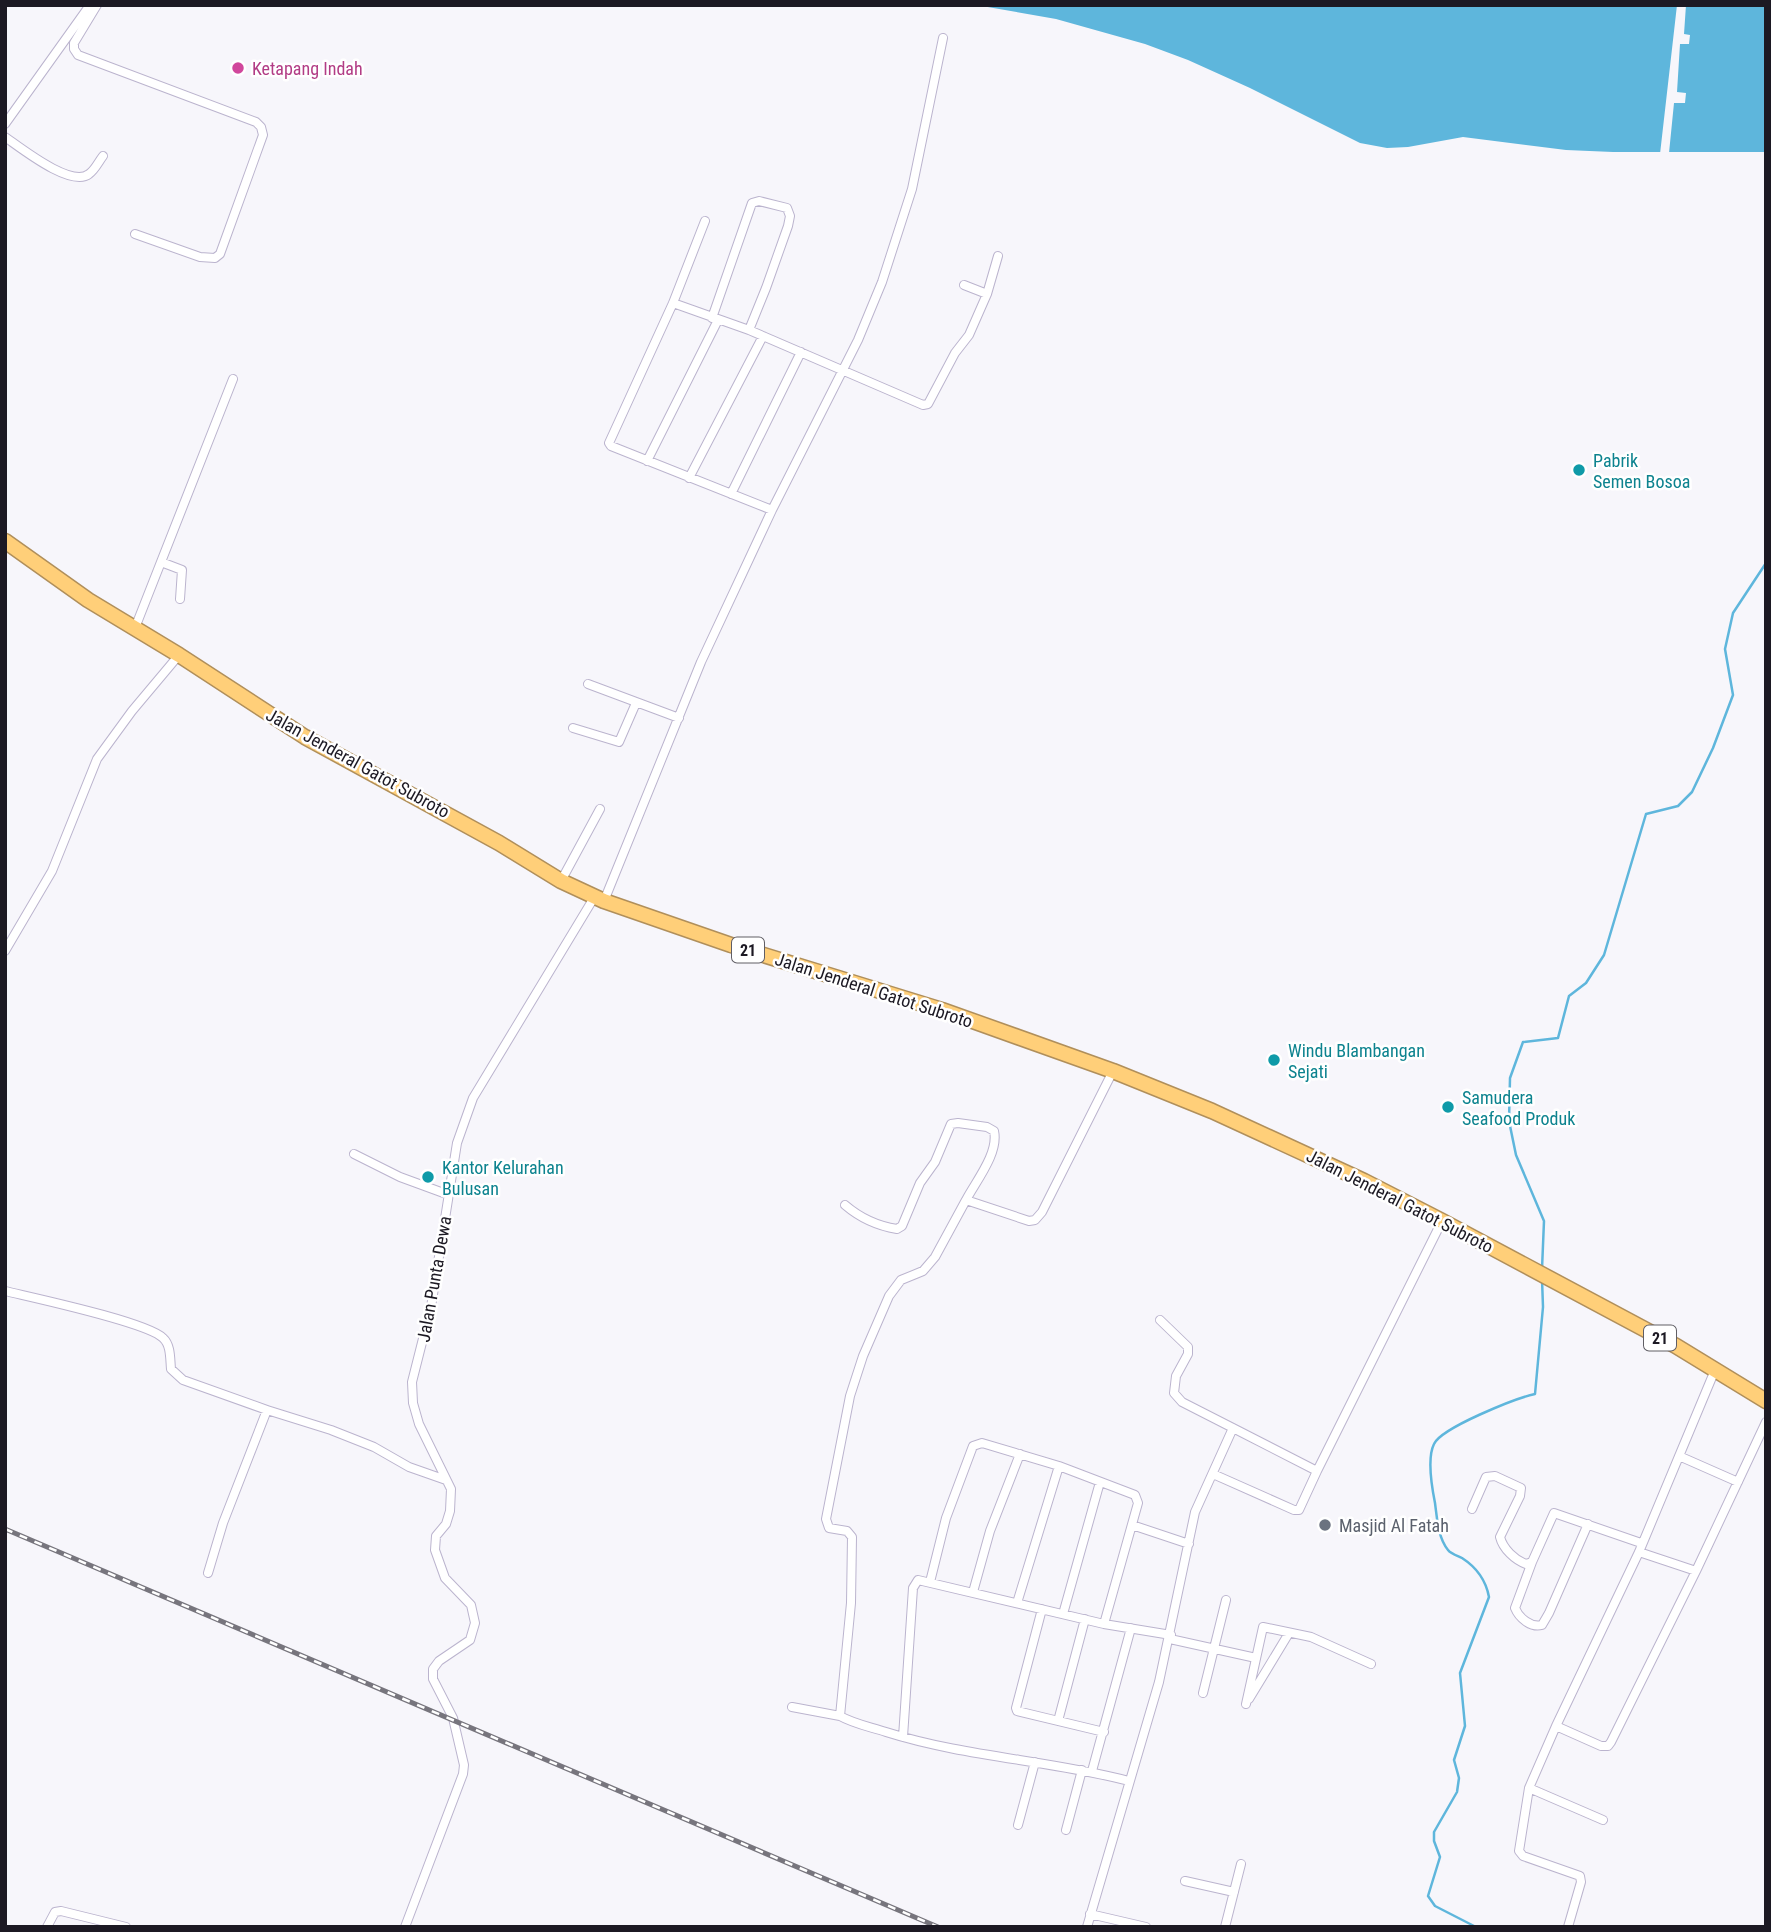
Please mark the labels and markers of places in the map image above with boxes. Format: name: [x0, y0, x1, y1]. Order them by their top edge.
place label: Ketapang Indah: [252, 58, 363, 79]
marker: Ketapang Indah: [230, 60, 246, 76]
place label: Pabrik Semen Bosoa: [1593, 450, 1690, 492]
marker: Pabrik Semen Bosoa: [1571, 462, 1587, 478]
place label: Windu Blambangan Sejati: [1288, 1040, 1425, 1082]
marker: Windu Blambangan Sejati: [1266, 1052, 1282, 1068]
place label: Samudera Seafood Produk: [1462, 1087, 1575, 1129]
marker: Samudera Seafood Produk: [1440, 1099, 1456, 1115]
place label: Kantor Kelurahan Bulusan: [442, 1157, 564, 1199]
marker: Kantor Kelurahan Bulusan: [420, 1169, 436, 1185]
place label: Masjid Al Fatah: [1339, 1515, 1449, 1536]
marker: Masjid Al Fatah: [1317, 1517, 1333, 1533]

